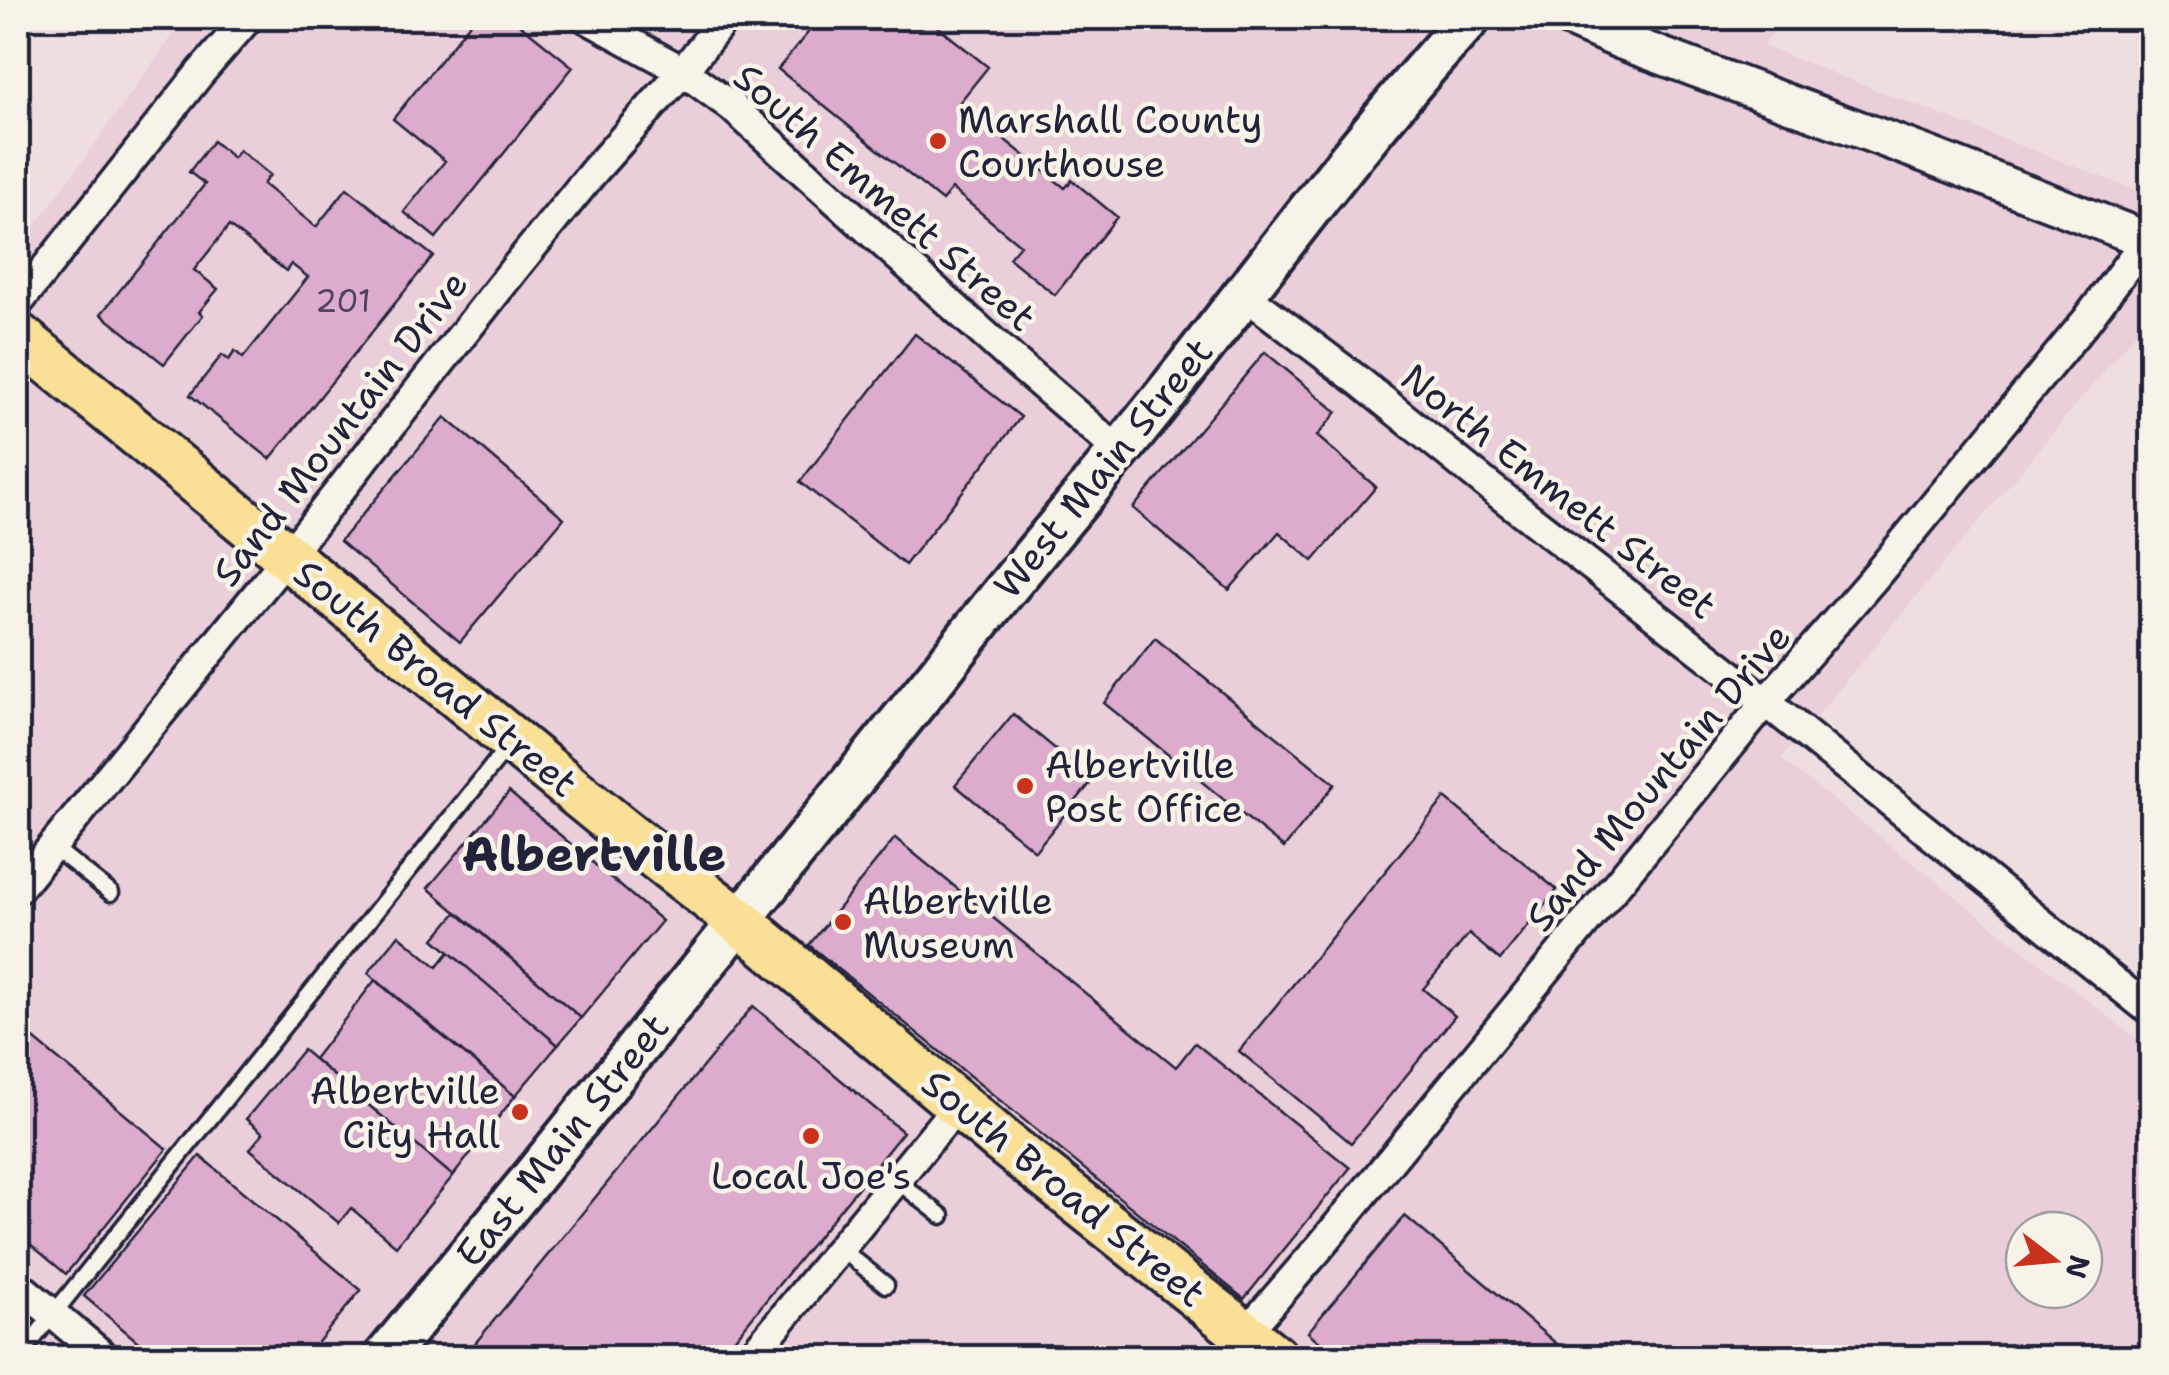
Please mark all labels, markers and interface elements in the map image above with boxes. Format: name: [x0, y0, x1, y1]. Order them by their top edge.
street label: South Emmett Street: [723, 52, 1047, 342]
place label: Marshall County Courthouse: [958, 94, 1263, 189]
marker: Marshall County Courthouse: [927, 130, 949, 152]
street label: Sand Mountain Drive: [201, 260, 479, 596]
house number: 201: [315, 279, 371, 322]
street label: West Main Street: [982, 327, 1224, 609]
street label: North Emmett Street: [1391, 352, 1727, 630]
street label: South Broad Street: [283, 548, 589, 808]
street label: Sand Mountain Drive: [1514, 612, 1802, 942]
place label: Albertville Post Office: [1045, 739, 1243, 834]
marker: Albertville Post Office: [1014, 775, 1036, 797]
district label: Albertville: [462, 822, 726, 886]
place label: Albertville Museum: [863, 875, 1053, 970]
marker: Albertville Museum: [832, 911, 854, 933]
street label: East Main Street: [444, 1003, 680, 1277]
street label: South Broad Street: [911, 1058, 1217, 1318]
place label: Albertville City Hall: [310, 1065, 501, 1160]
marker: Albertville City Hall: [509, 1101, 531, 1123]
marker: Local Joe's: [800, 1125, 822, 1147]
place label: Local Joe's: [711, 1150, 911, 1201]
north arrow: [2004, 1210, 2104, 1310]
text: N: [2057, 1251, 2099, 1283]

